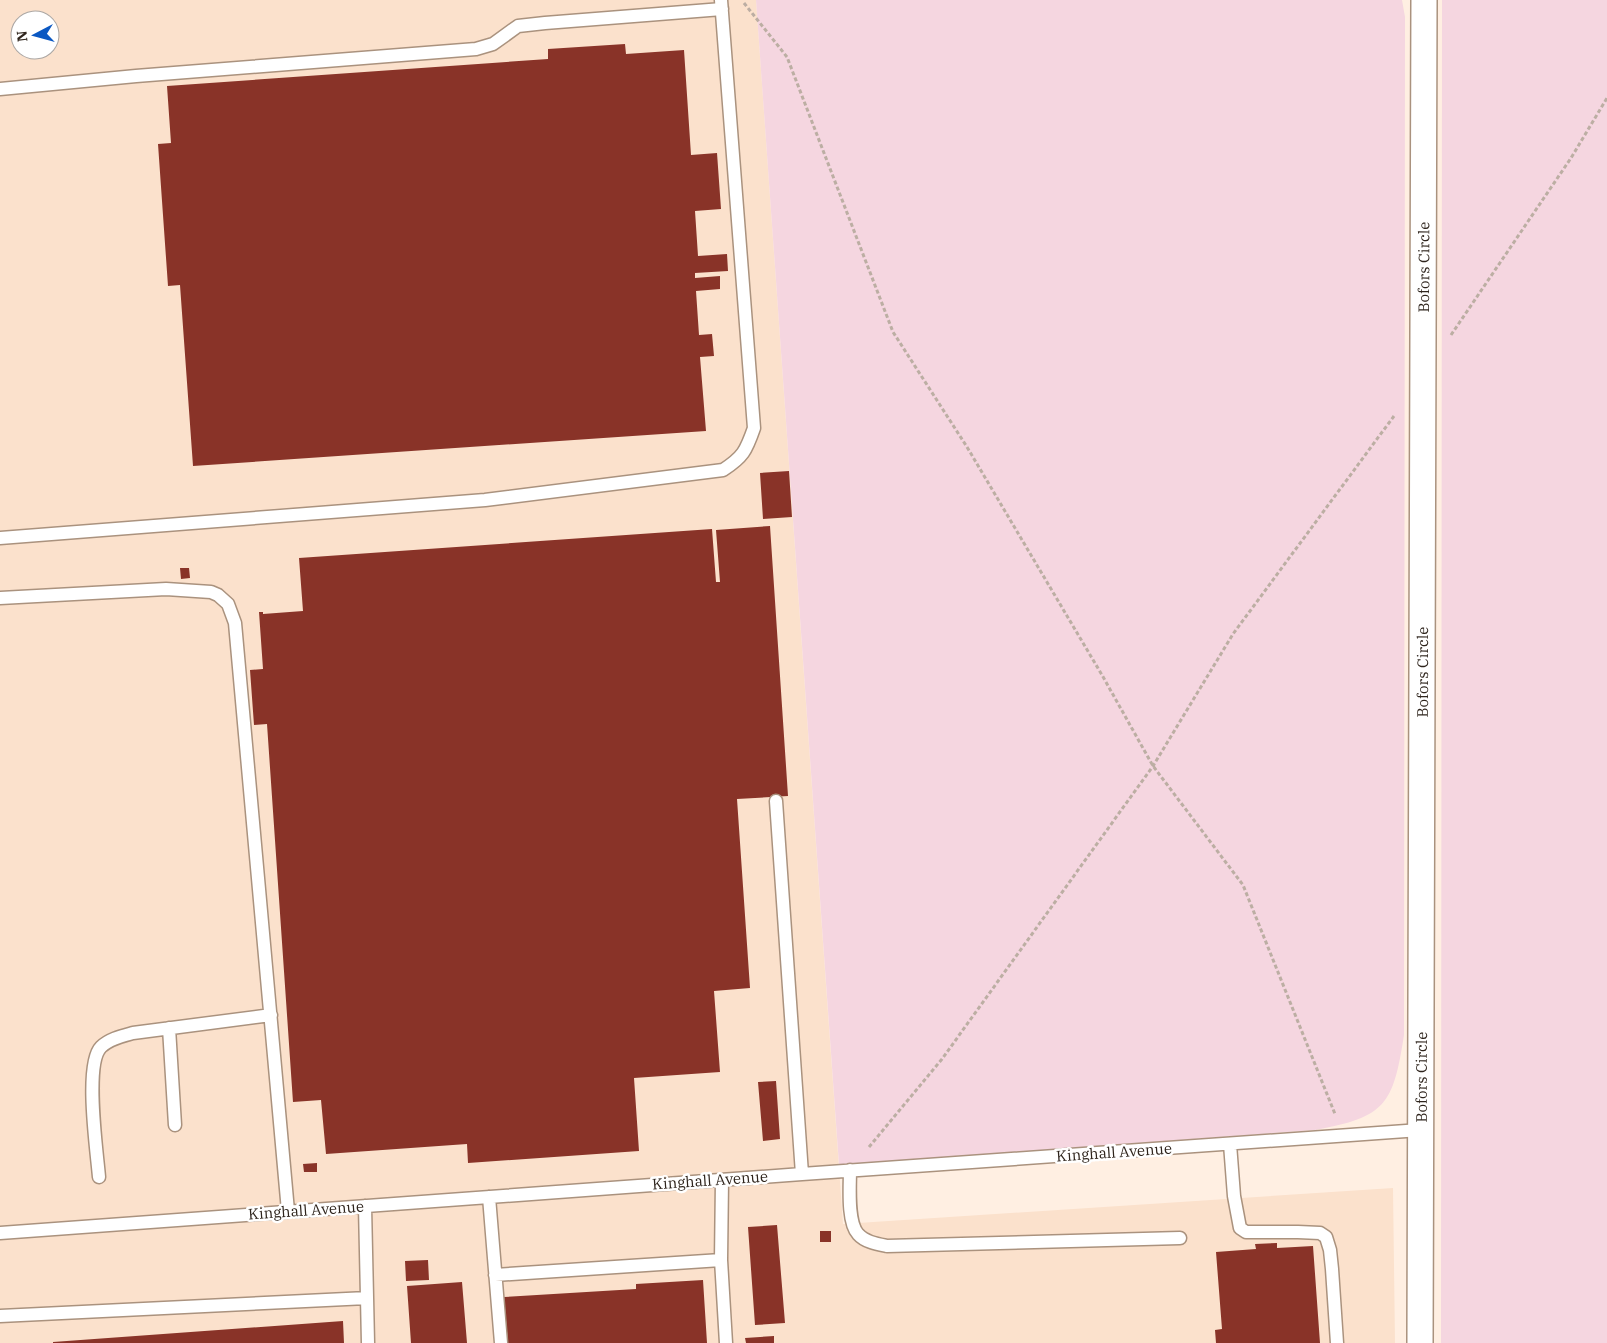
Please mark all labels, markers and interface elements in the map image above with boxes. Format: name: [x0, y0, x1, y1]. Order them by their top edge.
north arrow: [10, 10, 60, 60]
text: N: [13, 30, 32, 43]
street label: Bofors Circle: [1414, 222, 1433, 312]
street label: Bofors Circle: [1412, 627, 1432, 717]
street label: Bofors Circle: [1411, 1032, 1430, 1122]
street label: Kinghall Avenue: [1056, 1138, 1172, 1166]
street label: Kinghall Avenue: [652, 1166, 768, 1194]
street label: Kinghall Avenue: [248, 1196, 364, 1224]

